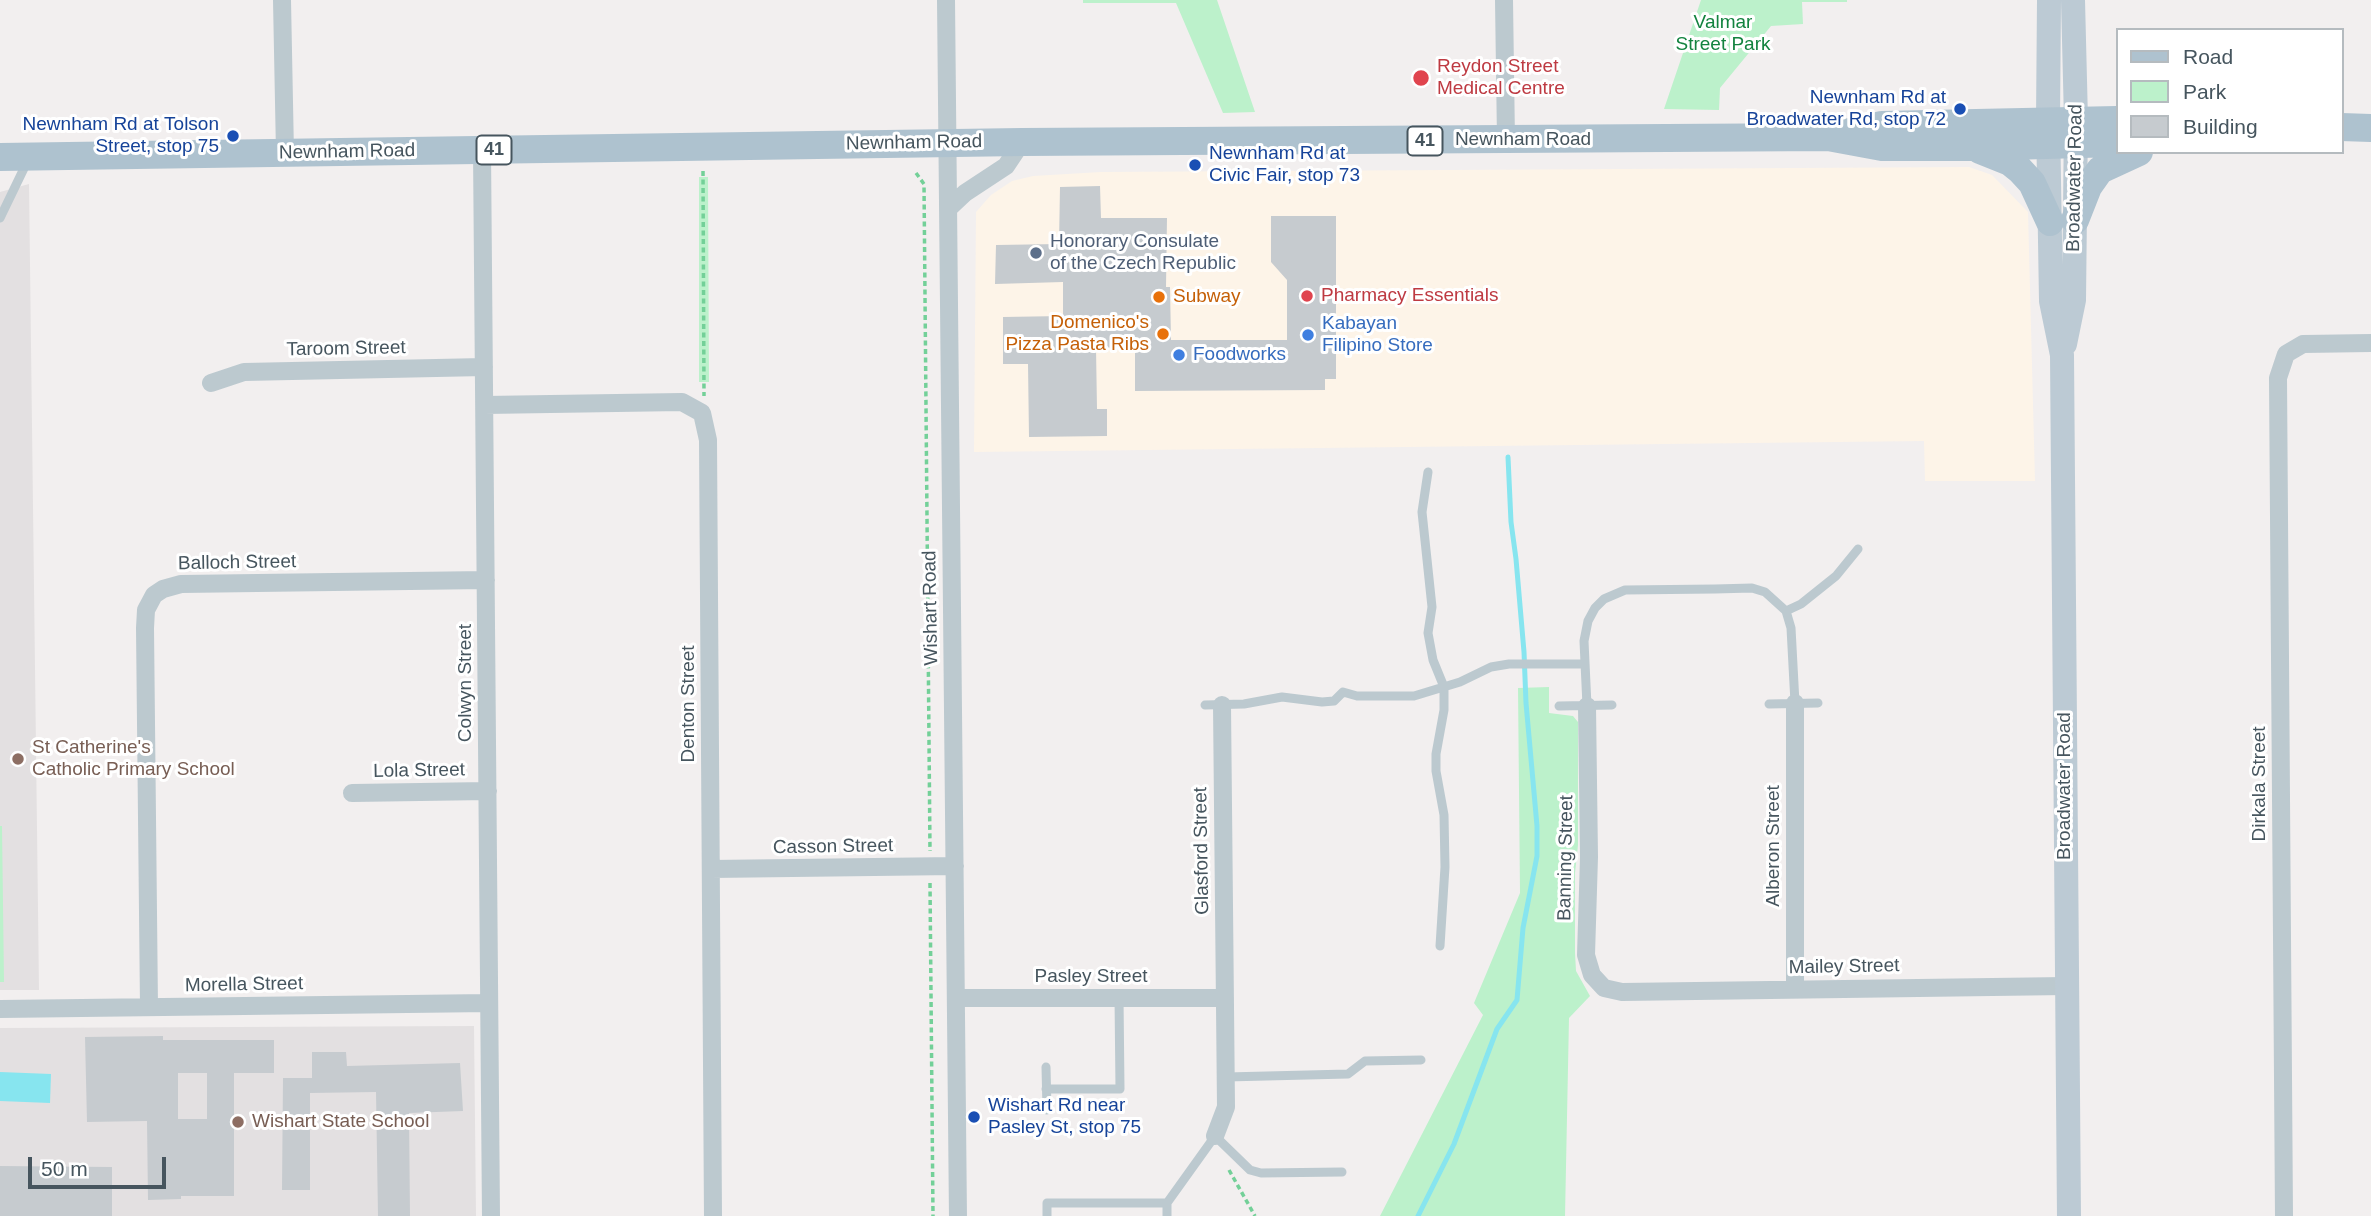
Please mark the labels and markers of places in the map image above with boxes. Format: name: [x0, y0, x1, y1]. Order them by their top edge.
place label: Reydon Street Medical Centre: [1437, 56, 1565, 100]
marker: Reydon Street Medical Centre: [1411, 68, 1431, 88]
place label: Newnham Rd at Broadwater Rd, stop 72: [1746, 87, 1946, 131]
marker: Newnham Rd at Broadwater Rd, stop 72: [1952, 101, 1968, 117]
place label: Newnham Rd at Tolson Street, stop 75: [23, 114, 219, 158]
marker: Newnham Rd at Tolson Street, stop 75: [225, 128, 241, 144]
place label: Newnham Rd at Civic Fair, stop 73: [1209, 143, 1360, 187]
marker: Newnham Rd at Civic Fair, stop 73: [1187, 157, 1203, 173]
place label: Honorary Consulate of the Czech Republic: [1050, 231, 1236, 275]
marker: Honorary Consulate of the Czech Republic: [1028, 245, 1044, 261]
place label: Pharmacy Essentials: [1321, 285, 1498, 307]
place label: Subway: [1173, 286, 1241, 308]
marker: Pharmacy Essentials: [1299, 288, 1315, 304]
marker: Subway: [1151, 289, 1167, 305]
place label: Domenico's Pizza Pasta Ribs: [1005, 312, 1149, 356]
place label: Kabayan Filipino Store: [1322, 313, 1433, 357]
marker: Domenico's Pizza Pasta Ribs: [1155, 326, 1171, 342]
marker: Kabayan Filipino Store: [1300, 327, 1316, 343]
place label: Foodworks: [1193, 344, 1286, 366]
marker: Foodworks: [1171, 347, 1187, 363]
place label: St Catherine's Catholic Primary School: [32, 737, 235, 781]
marker: St Catherine's Catholic Primary School: [10, 751, 26, 767]
place label: Wishart Rd near Pasley St, stop 75: [988, 1095, 1141, 1139]
marker: Wishart Rd near Pasley St, stop 75: [966, 1109, 982, 1125]
place label: Wishart State School: [252, 1111, 429, 1133]
marker: Wishart State School: [230, 1114, 246, 1130]

